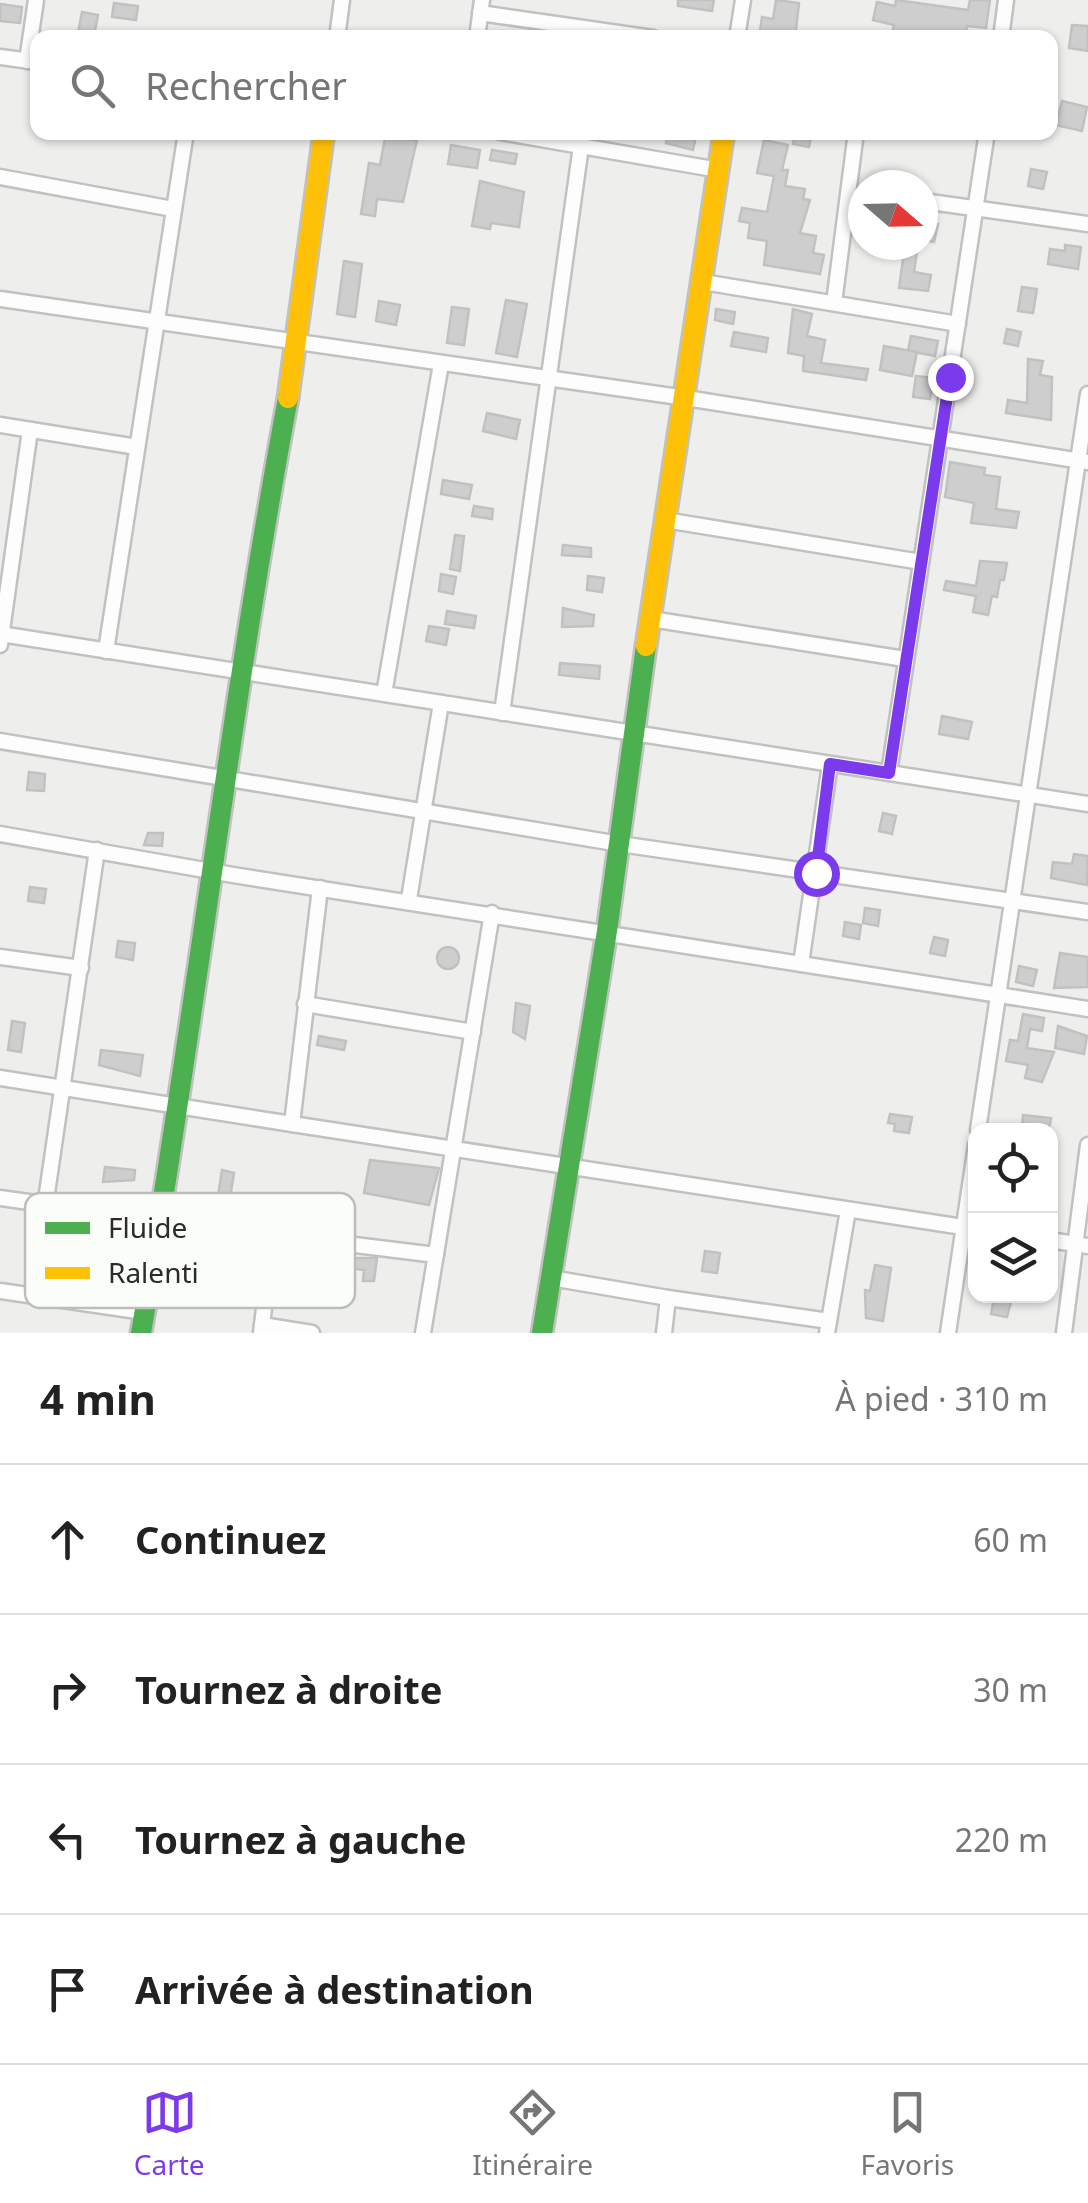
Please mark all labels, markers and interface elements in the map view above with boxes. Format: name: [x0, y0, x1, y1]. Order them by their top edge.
search box: [30, 30, 1058, 140]
icon: search: [65, 58, 120, 113]
text: Rechercher: [145, 59, 347, 111]
north arrow: [848, 170, 938, 260]
route end: [928, 355, 974, 401]
route start: [794, 851, 840, 897]
map controls: [968, 1123, 1058, 1303]
button: locate: [968, 1123, 1058, 1213]
legend: [25, 1193, 355, 1308]
text: Fluide: [108, 1208, 187, 1246]
button: layers: [968, 1213, 1058, 1303]
text: Ralenti: [108, 1253, 199, 1291]
text: 4 min: [40, 1370, 156, 1427]
text: À pied · 310 m: [835, 1377, 1048, 1420]
icon: ahead: [40, 1512, 95, 1567]
text: Continuez: [135, 1513, 326, 1565]
text: 60 m: [973, 1518, 1048, 1561]
icon: right: [40, 1662, 95, 1717]
text: Tournez à droite: [135, 1663, 443, 1715]
text: 30 m: [973, 1668, 1048, 1711]
icon: left: [40, 1812, 95, 1867]
text: Tournez à gauche: [135, 1813, 466, 1865]
text: 220 m: [955, 1818, 1048, 1861]
icon: arrive: [40, 1962, 95, 2017]
text: Arrivée à destination: [135, 1963, 534, 2015]
tab: Carte: [134, 2085, 205, 2183]
tab: Itinéraire: [472, 2085, 593, 2183]
tab: Favoris: [861, 2085, 954, 2183]

